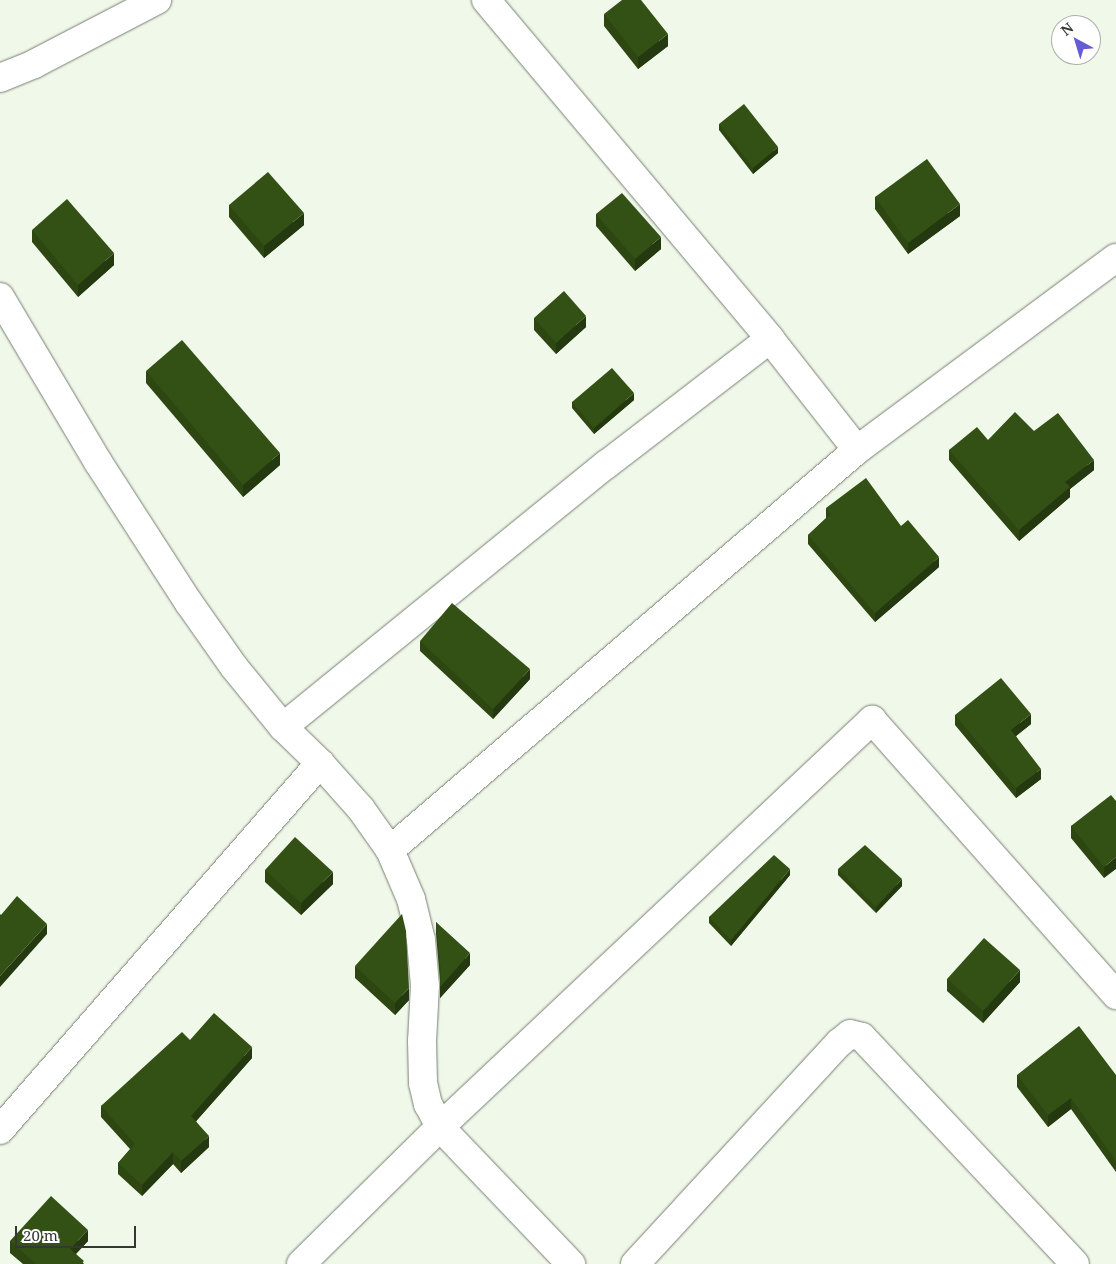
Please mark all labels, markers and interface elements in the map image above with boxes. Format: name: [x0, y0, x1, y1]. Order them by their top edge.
north arrow: [1051, 15, 1101, 65]
text: N: [1057, 18, 1077, 40]
scale bar: [18, 1216, 139, 1248]
text: 20 m: [23, 1225, 58, 1245]

